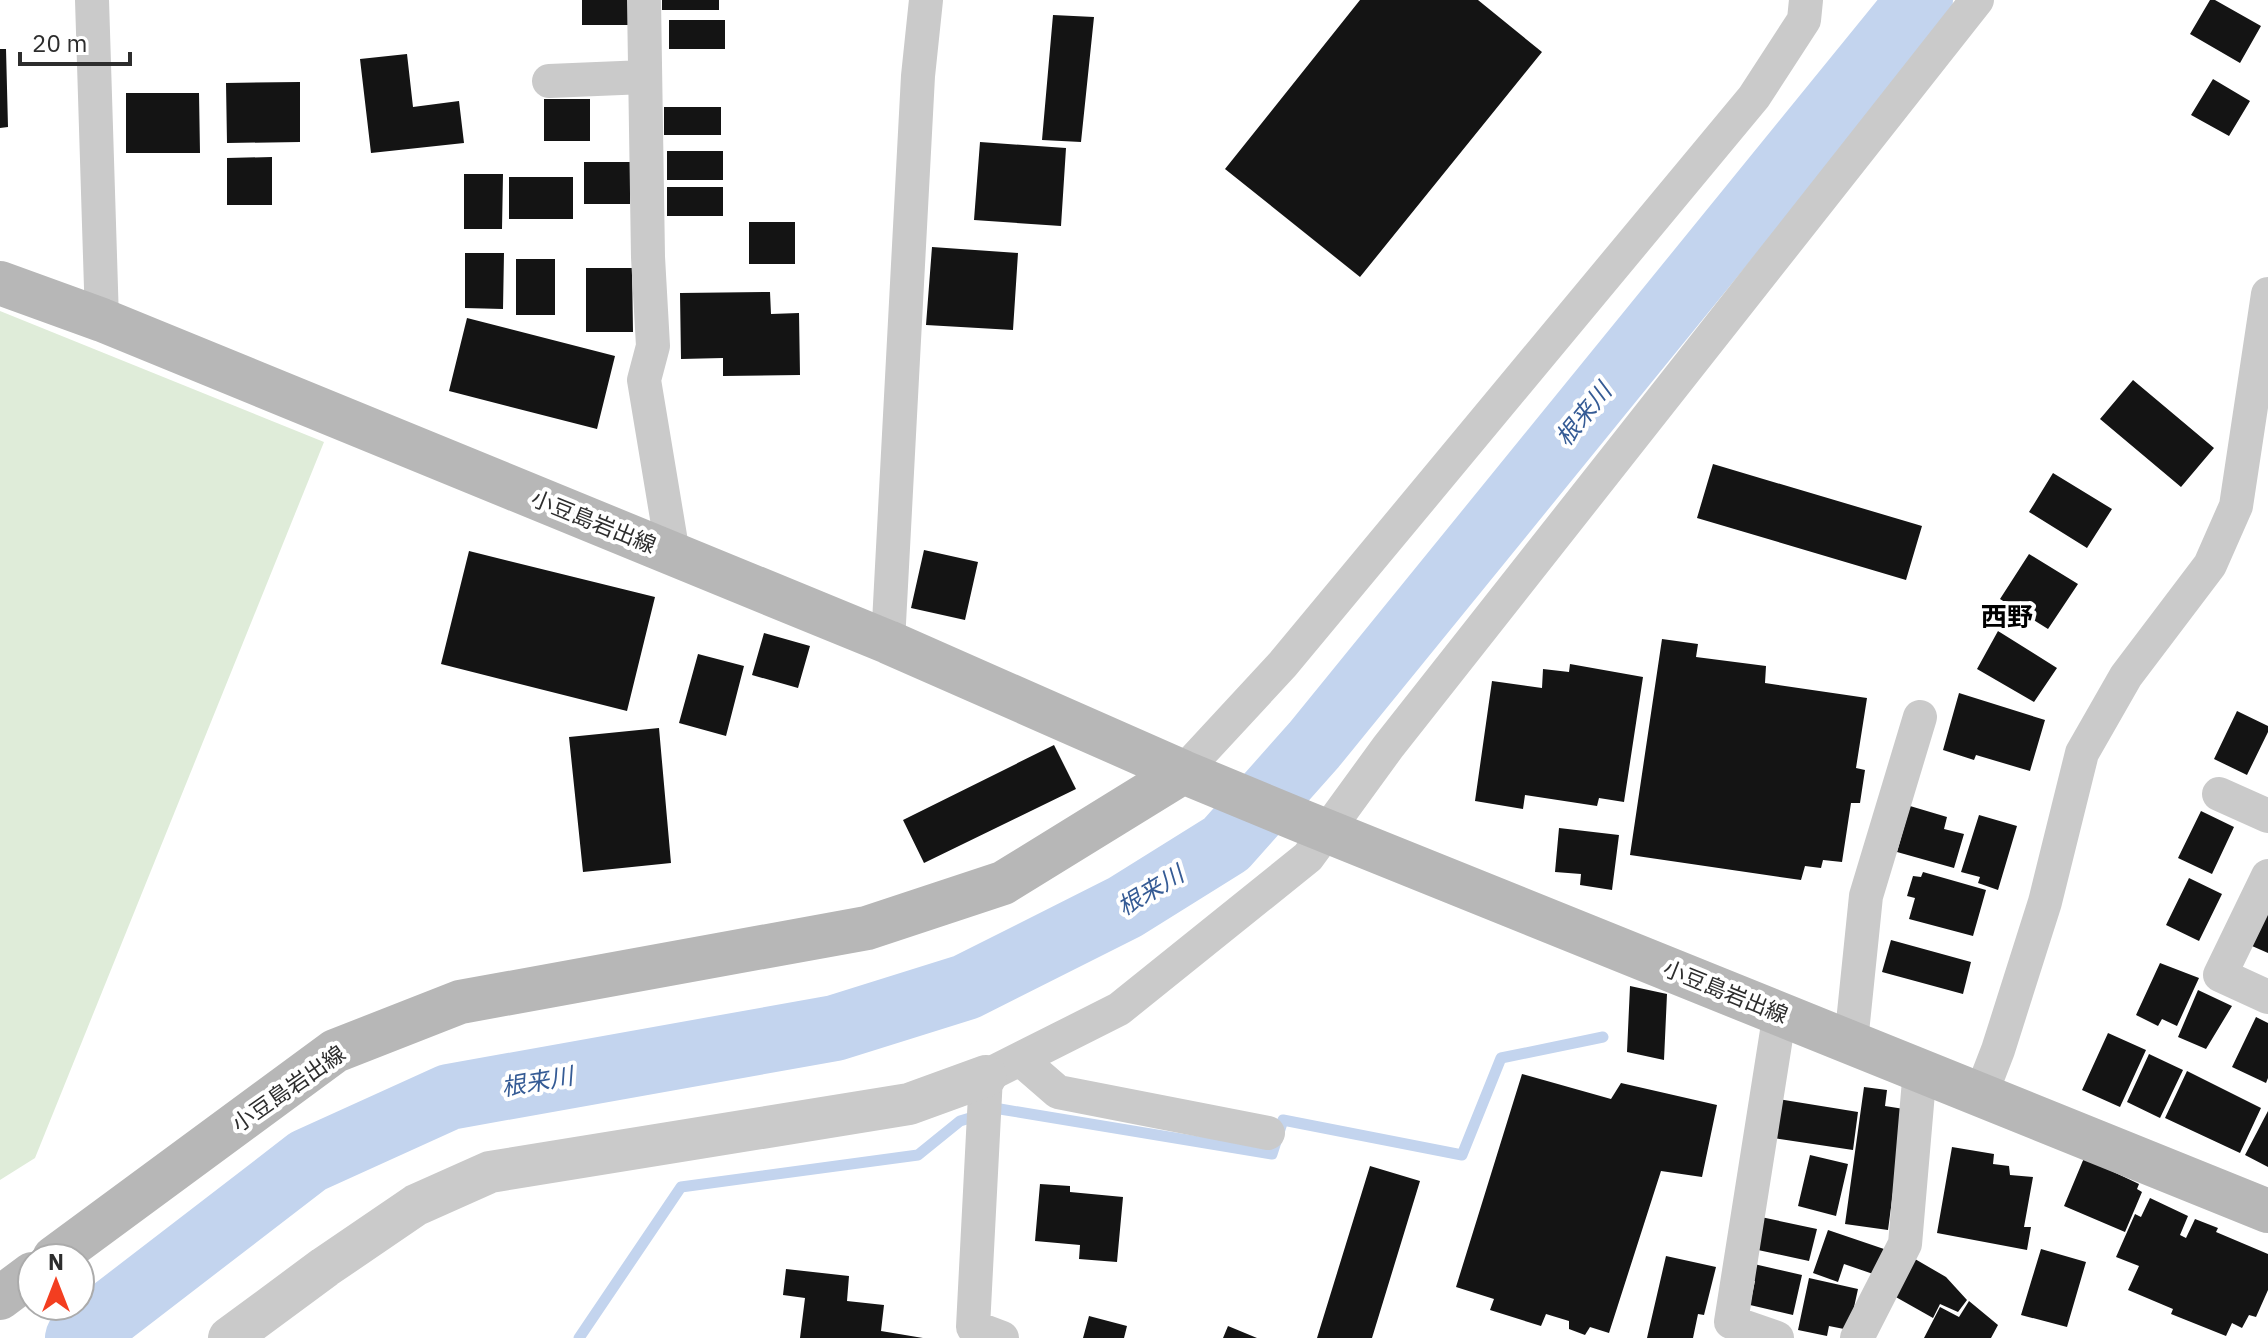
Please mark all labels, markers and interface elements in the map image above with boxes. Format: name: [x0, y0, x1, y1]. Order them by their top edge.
scale bar: [20, 16, 130, 66]
text: 20 m: [32, 27, 87, 59]
water label: 根来川: [1548, 374, 1620, 452]
street label: 小豆島岩出線: [527, 483, 661, 559]
district label: 西野: [1981, 599, 2033, 633]
water label: 根来川: [1111, 856, 1192, 922]
street label: 小豆島岩出線: [1659, 953, 1793, 1029]
street label: 小豆島岩出線: [226, 1038, 350, 1138]
water label: 根来川: [499, 1058, 578, 1103]
north arrow: [16, 1242, 96, 1322]
text: N: [48, 1247, 64, 1276]

